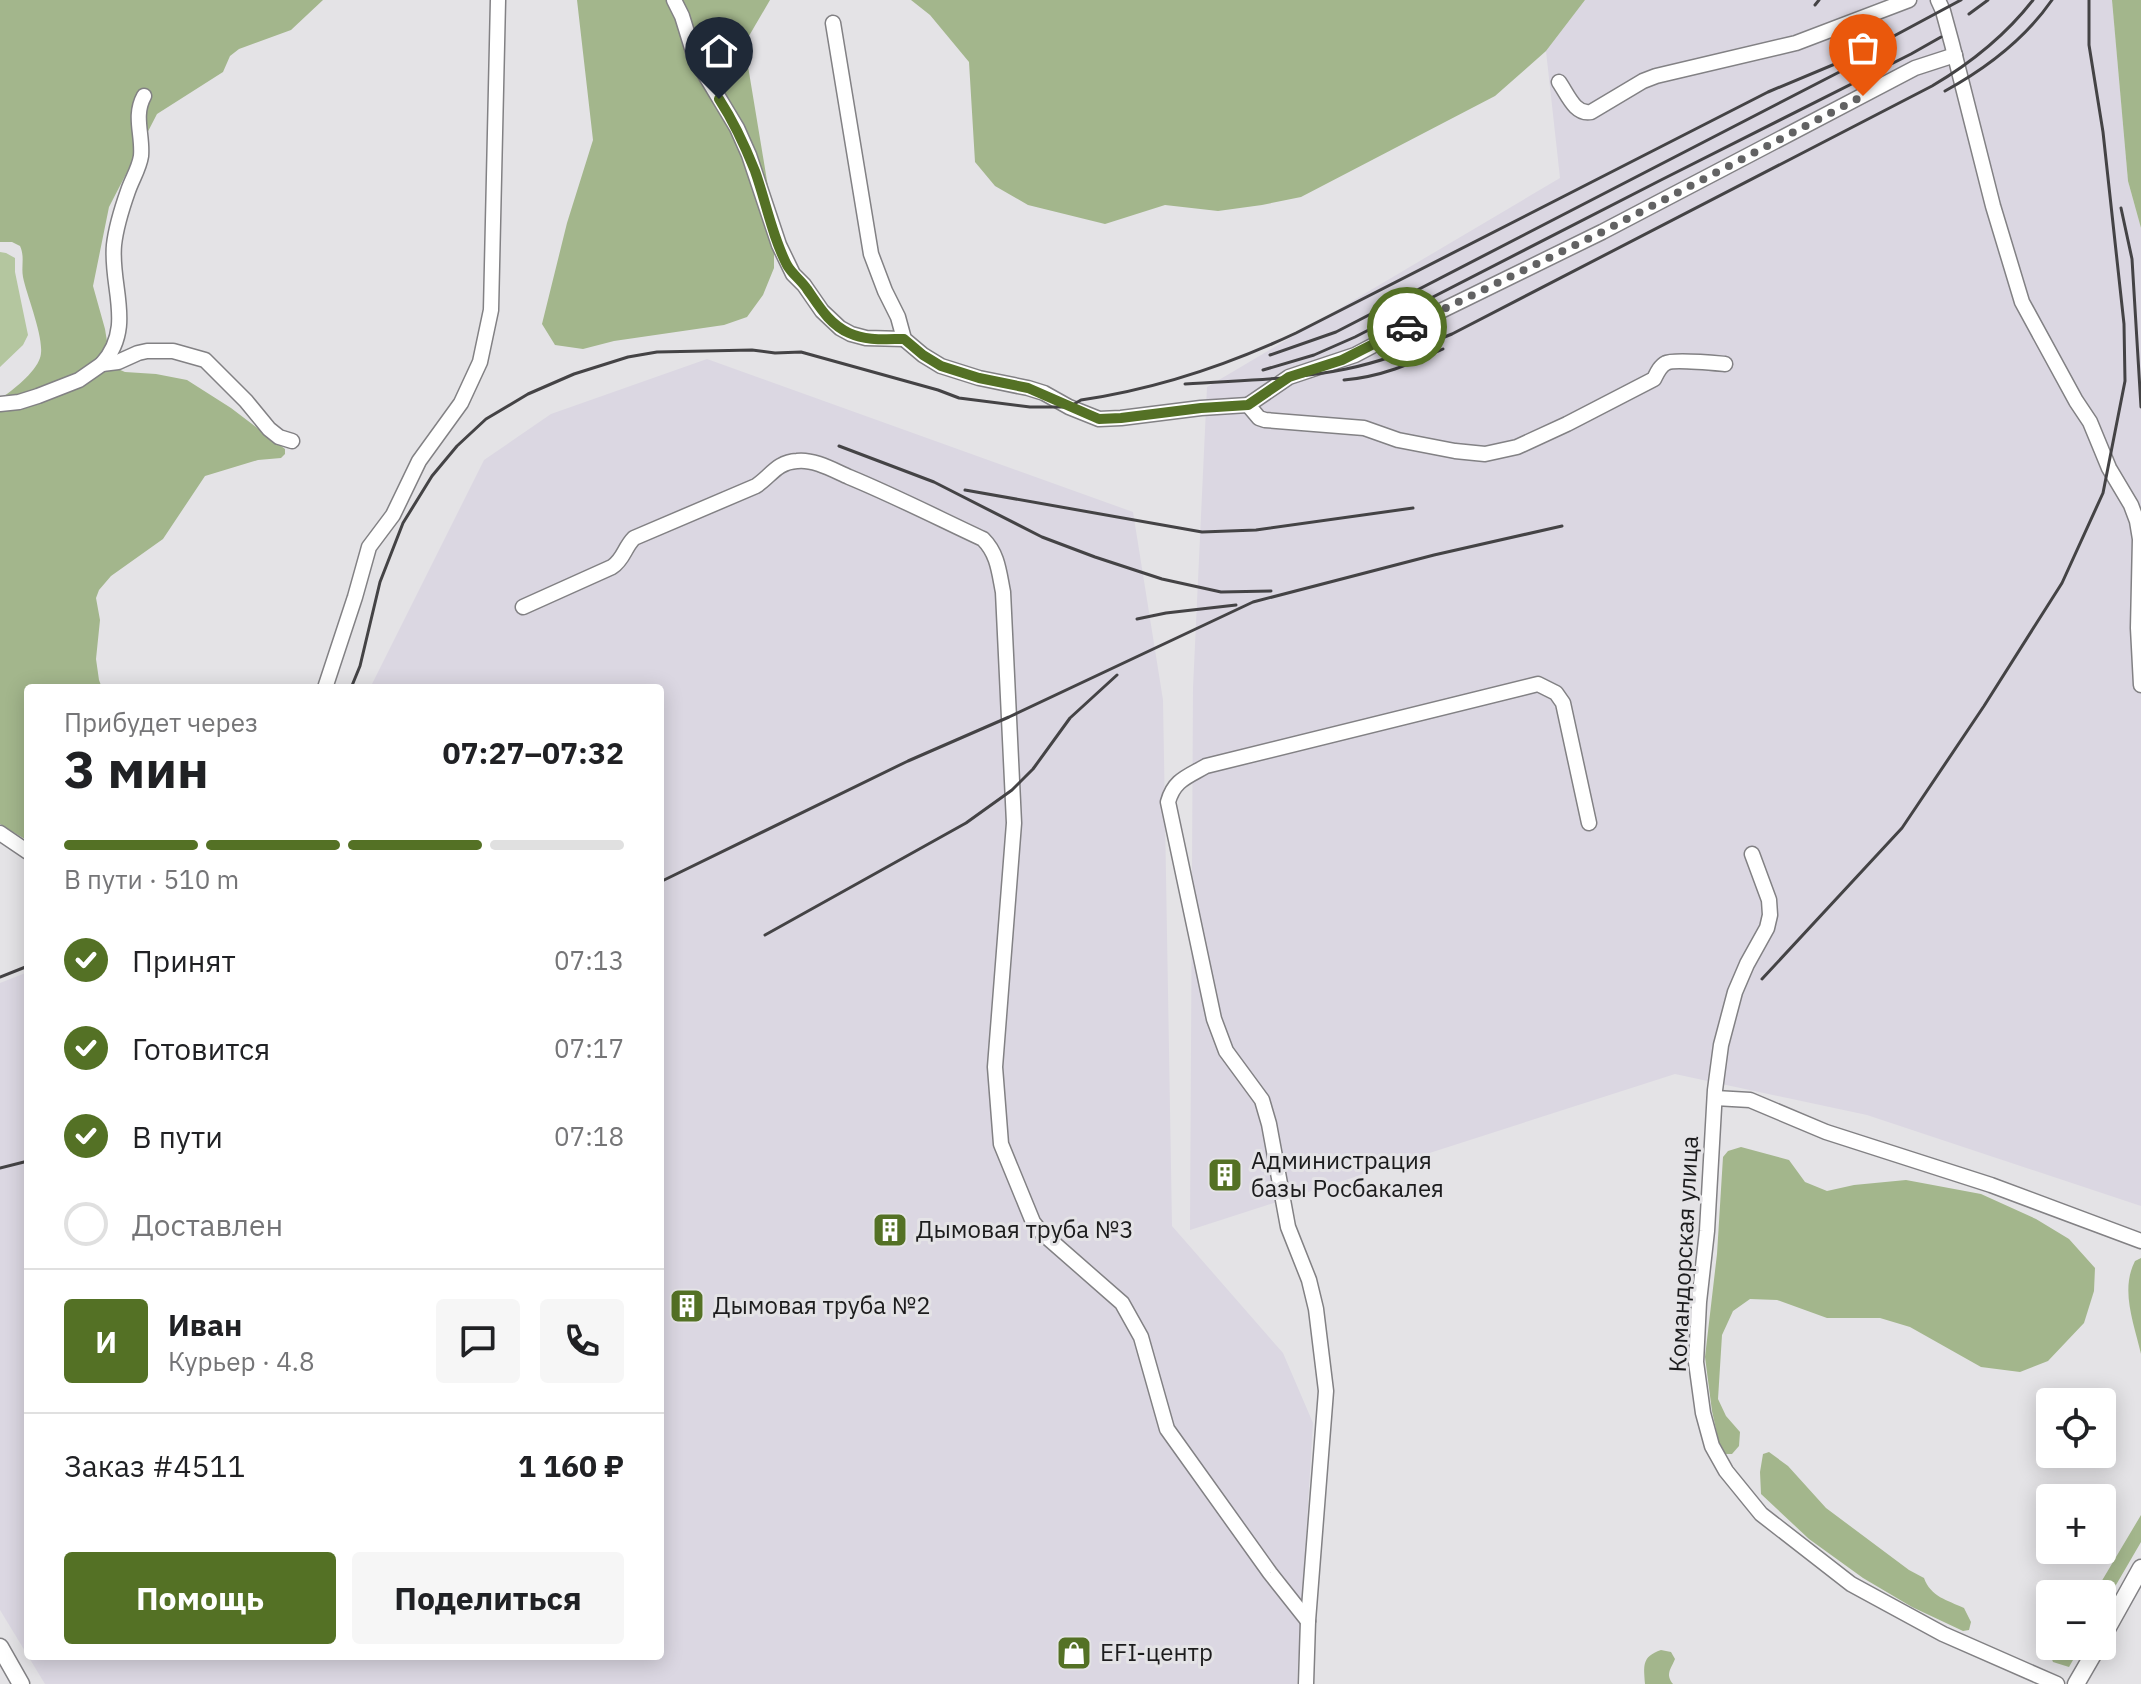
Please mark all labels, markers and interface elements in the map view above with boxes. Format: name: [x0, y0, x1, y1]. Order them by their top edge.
pin: [1829, 14.0, 1897, 96]
pin: [685, 17, 753, 99]
icon: bag: [1841, 26, 1885, 70]
icon: home: [697, 29, 741, 73]
courier: [1367, 287, 1447, 367]
icon: car: [1385, 305, 1429, 349]
text: Прибудет через: [64, 705, 258, 739]
text: 07:27–07:32: [443, 733, 624, 772]
text: 3 мин: [64, 735, 209, 802]
text: В пути · 510 m: [64, 862, 239, 896]
icon: check: [64, 938, 108, 982]
text: Принят: [132, 941, 236, 980]
text: 07:13: [554, 943, 624, 977]
icon: check: [64, 1026, 108, 1070]
text: Готовится: [132, 1029, 270, 1068]
text: 07:17: [554, 1031, 624, 1065]
icon: check: [64, 1114, 108, 1158]
text: В пути: [132, 1117, 223, 1156]
text: 07:18: [554, 1119, 624, 1153]
street label: Командорская улица: [1661, 1135, 1705, 1373]
place label: Администрация базы Росбакалея: [1251, 1144, 1444, 1204]
building icon: Администрация базы Росбакалея: [1206, 1156, 1244, 1194]
text: Доставлен: [132, 1205, 283, 1244]
building icon: Дымовая труба №3: [871, 1211, 909, 1249]
place label: Дымовая труба №3: [916, 1213, 1134, 1245]
building icon: Дымовая труба №2: [668, 1287, 706, 1325]
place label: Дымовая труба №2: [713, 1289, 931, 1321]
button: chat: [436, 1299, 520, 1383]
button: phone: [540, 1299, 624, 1383]
text: Иван: [168, 1305, 242, 1344]
text: И: [95, 1322, 117, 1361]
text: Курьер · 4.8: [168, 1344, 315, 1378]
map controls: [2036, 1388, 2116, 1660]
button: locate: [2036, 1388, 2116, 1468]
text: Заказ #4511: [64, 1446, 246, 1485]
text: 1 160 ₽: [518, 1446, 624, 1485]
button: +: [2036, 1484, 2116, 1564]
button: Помощь: [64, 1552, 336, 1644]
button: Поделиться: [352, 1552, 624, 1644]
button: −: [2036, 1580, 2116, 1660]
shop icon: EFI-центр: [1055, 1634, 1093, 1672]
place label: EFI-центр: [1100, 1636, 1213, 1668]

